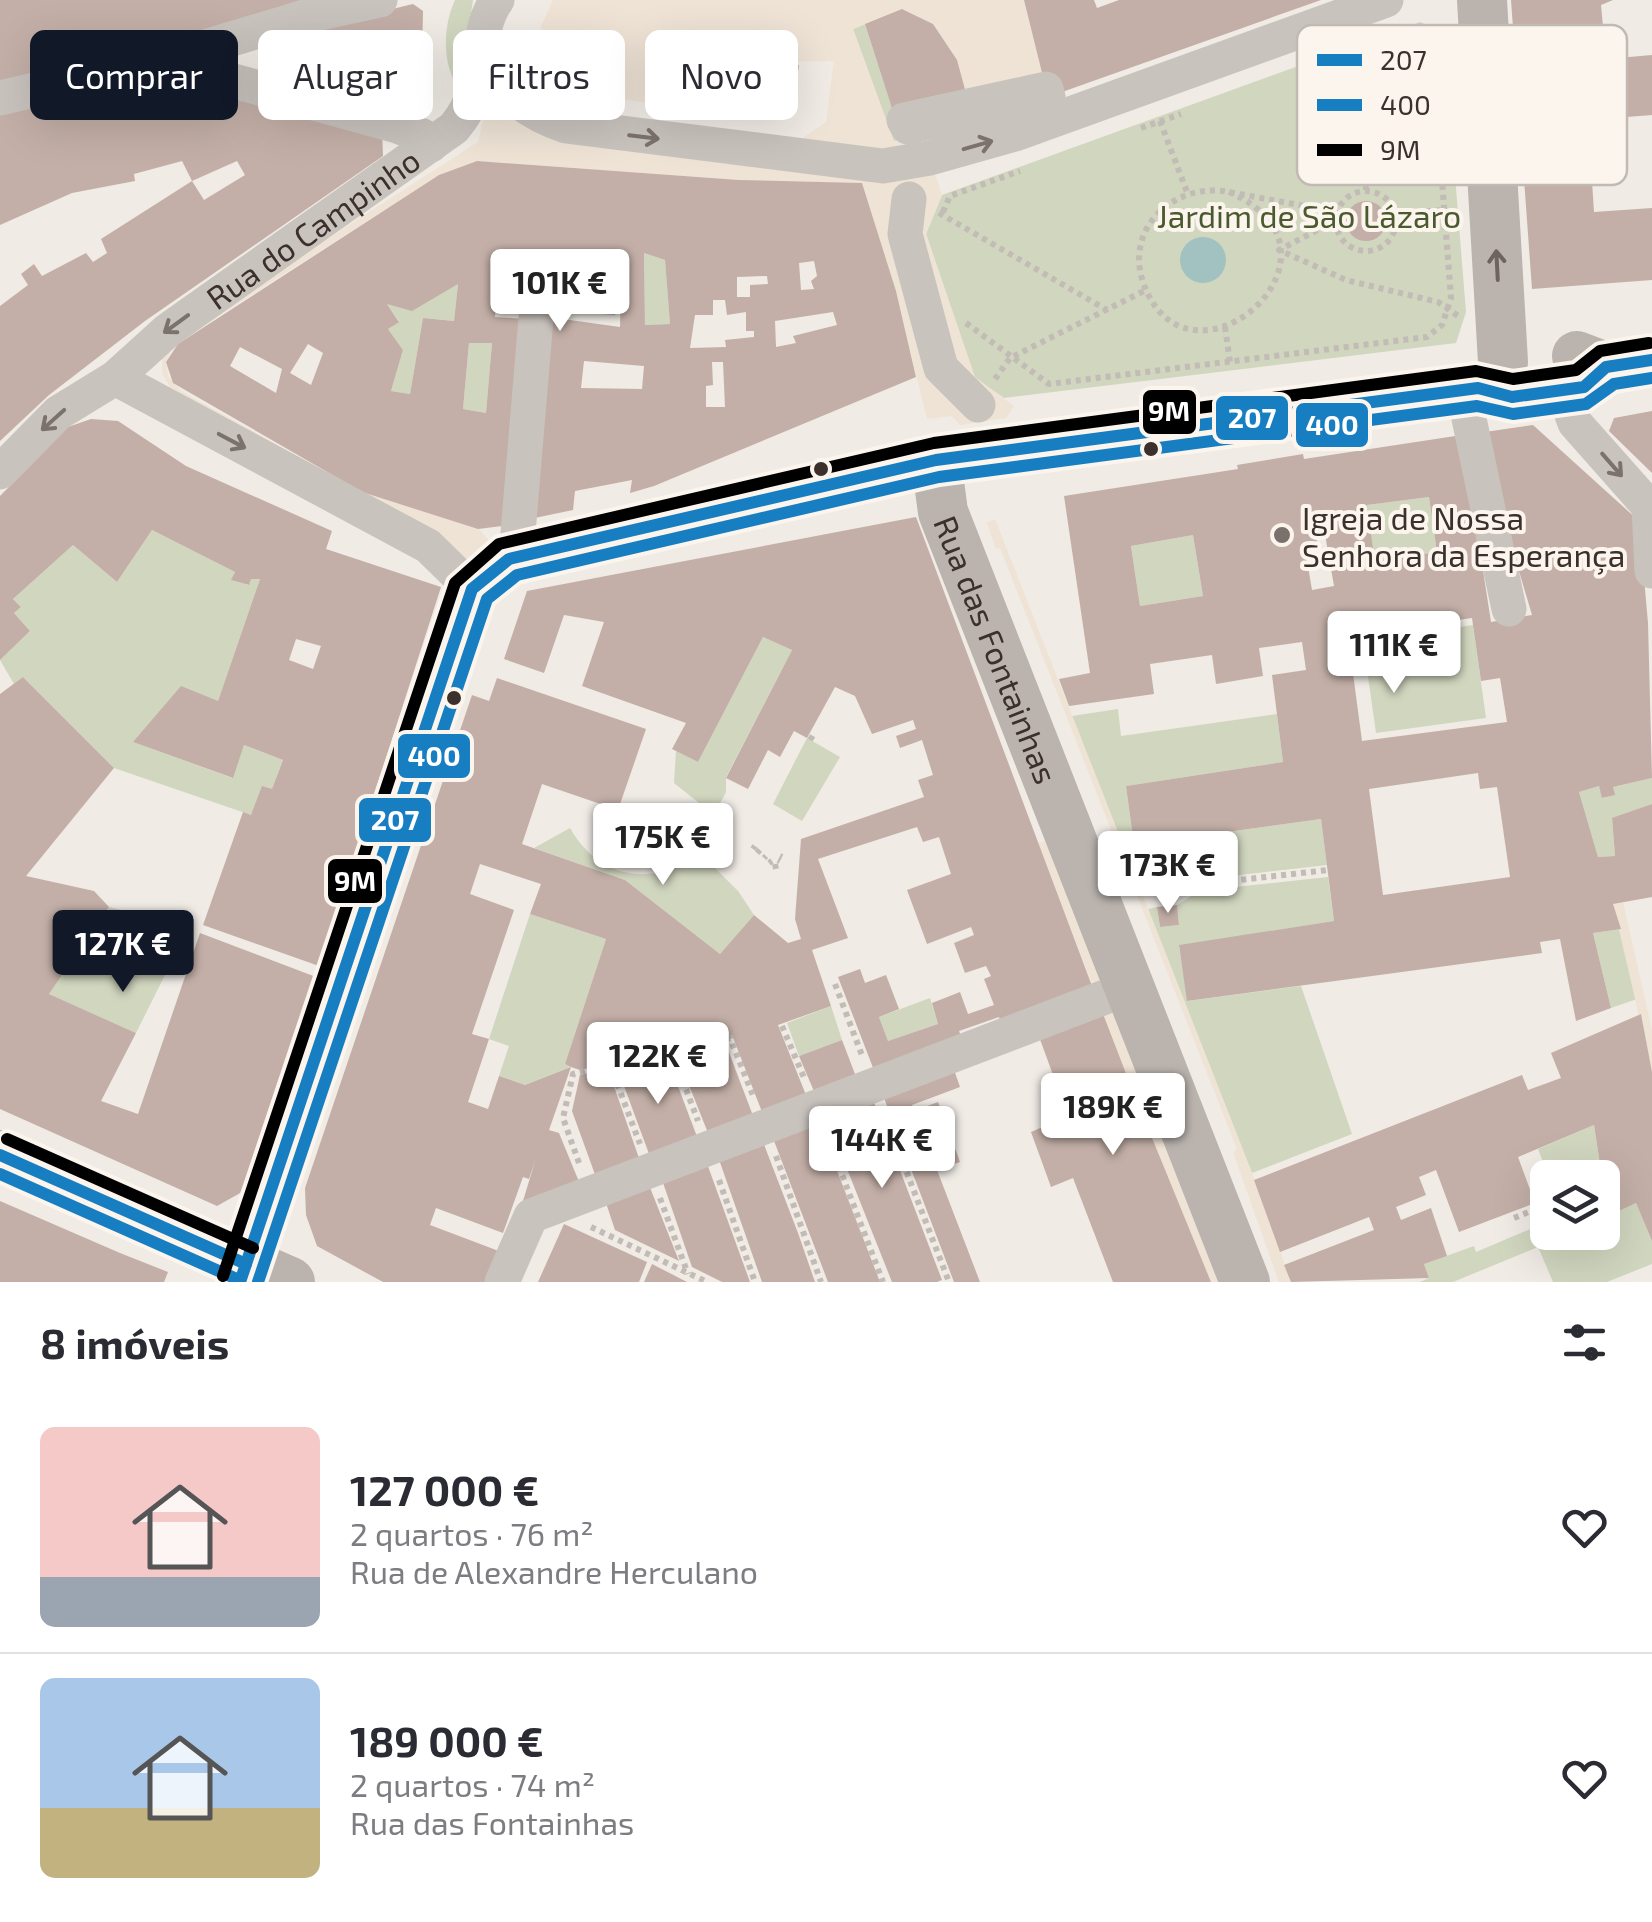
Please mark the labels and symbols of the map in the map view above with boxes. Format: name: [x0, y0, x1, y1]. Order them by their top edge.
legend: [1297, 25, 1627, 185]
text: 207: [1380, 42, 1427, 76]
text: 400: [1380, 87, 1431, 121]
one-way arrow: [627, 128, 660, 147]
text: 9M: [1380, 132, 1421, 166]
one-way arrow: [962, 134, 993, 153]
street label: Rua do Campinho: [199, 140, 426, 316]
park label: Jardim de São Lázaro: [1157, 196, 1461, 234]
pin: 101K €: [479, 249, 641, 334]
one-way arrow: [1487, 250, 1506, 282]
one-way arrow: [163, 314, 190, 335]
line badge: 9M: [1141, 388, 1198, 436]
text: 9M: [1148, 393, 1190, 427]
line badge: 207: [1214, 394, 1290, 442]
text: 207: [1228, 400, 1277, 434]
line badge: 400: [1294, 401, 1370, 449]
text: 400: [1305, 407, 1359, 441]
one-way arrow: [41, 408, 66, 431]
one-way arrow: [217, 431, 246, 451]
unlabelled marker: [1141, 439, 1161, 459]
one-way arrow: [1601, 452, 1624, 477]
unlabelled marker: [811, 459, 831, 479]
place label: Igreja de Nossa Senhora da Esperança: [1302, 498, 1625, 575]
street label: Rua das Fontainhas: [927, 510, 1066, 789]
marker: Igreja de Nossa Senhora da Esperança: [1271, 524, 1293, 546]
pin: 111K €: [1313, 611, 1475, 696]
unlabelled marker: [444, 688, 464, 708]
line badge: 400: [396, 732, 472, 780]
text: 400: [407, 738, 461, 772]
line badge: 207: [357, 796, 433, 844]
text: 207: [371, 802, 420, 836]
pin: 175K €: [582, 803, 744, 888]
pin: 173K €: [1087, 831, 1249, 916]
line badge: 9M: [326, 857, 384, 905]
text: 9M: [334, 863, 376, 897]
pin: 127K €: [42, 910, 204, 995]
pin: 122K €: [577, 1022, 739, 1107]
pin: 189K €: [1032, 1073, 1194, 1158]
pin: 144K €: [801, 1106, 963, 1191]

